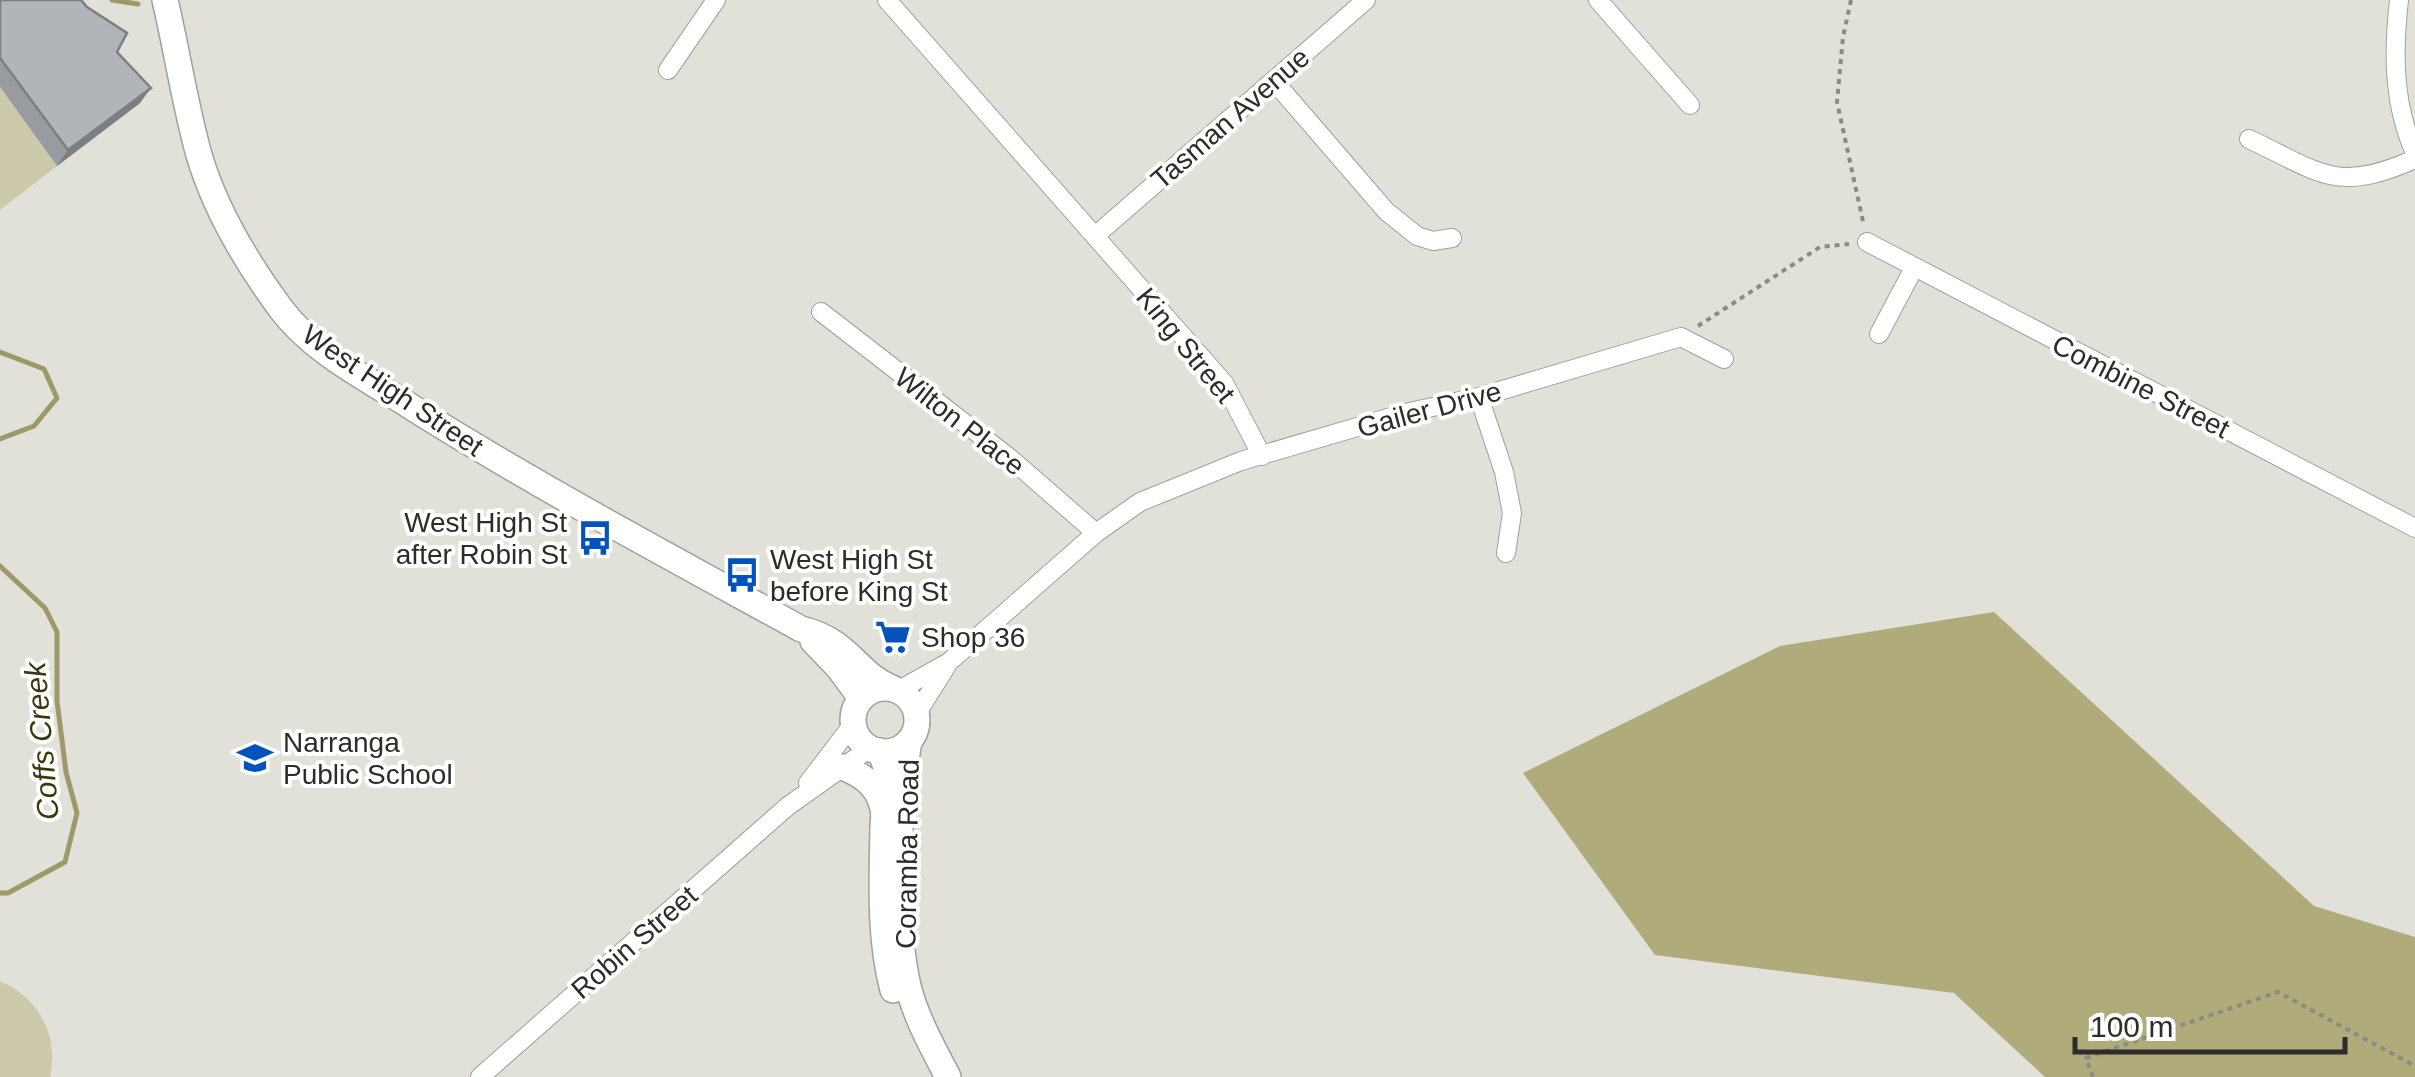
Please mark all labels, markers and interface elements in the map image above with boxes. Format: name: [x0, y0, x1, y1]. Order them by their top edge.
street label: Tasman Avenue: [1145, 41, 1315, 195]
street label: King Street: [1130, 282, 1241, 409]
street label: West High Street: [297, 319, 489, 462]
street label: Combine Street: [2047, 328, 2235, 445]
street label: Wilton Place: [889, 361, 1031, 482]
street label: Gailer Drive: [1354, 375, 1505, 444]
place label: West High St after Robin St: [396, 507, 567, 570]
bus stop icon: West High St after Robin St: [576, 519, 614, 557]
place label: West High St before King St: [770, 544, 948, 607]
bus stop icon: West High St before King St: [723, 556, 761, 594]
supermarket icon: Shop 36: [874, 618, 912, 656]
place label: Shop 36: [921, 622, 1025, 653]
water label: Coffs Creek: [18, 659, 65, 821]
place label: Narranga Public School: [283, 727, 453, 790]
school or university icon: Narranga Public School: [236, 739, 274, 777]
street label: Coramba Road: [890, 759, 925, 949]
street label: Robin Street: [565, 879, 703, 1005]
scale bar: [2075, 992, 2345, 1054]
text: 100 m: [2090, 1010, 2173, 1043]

